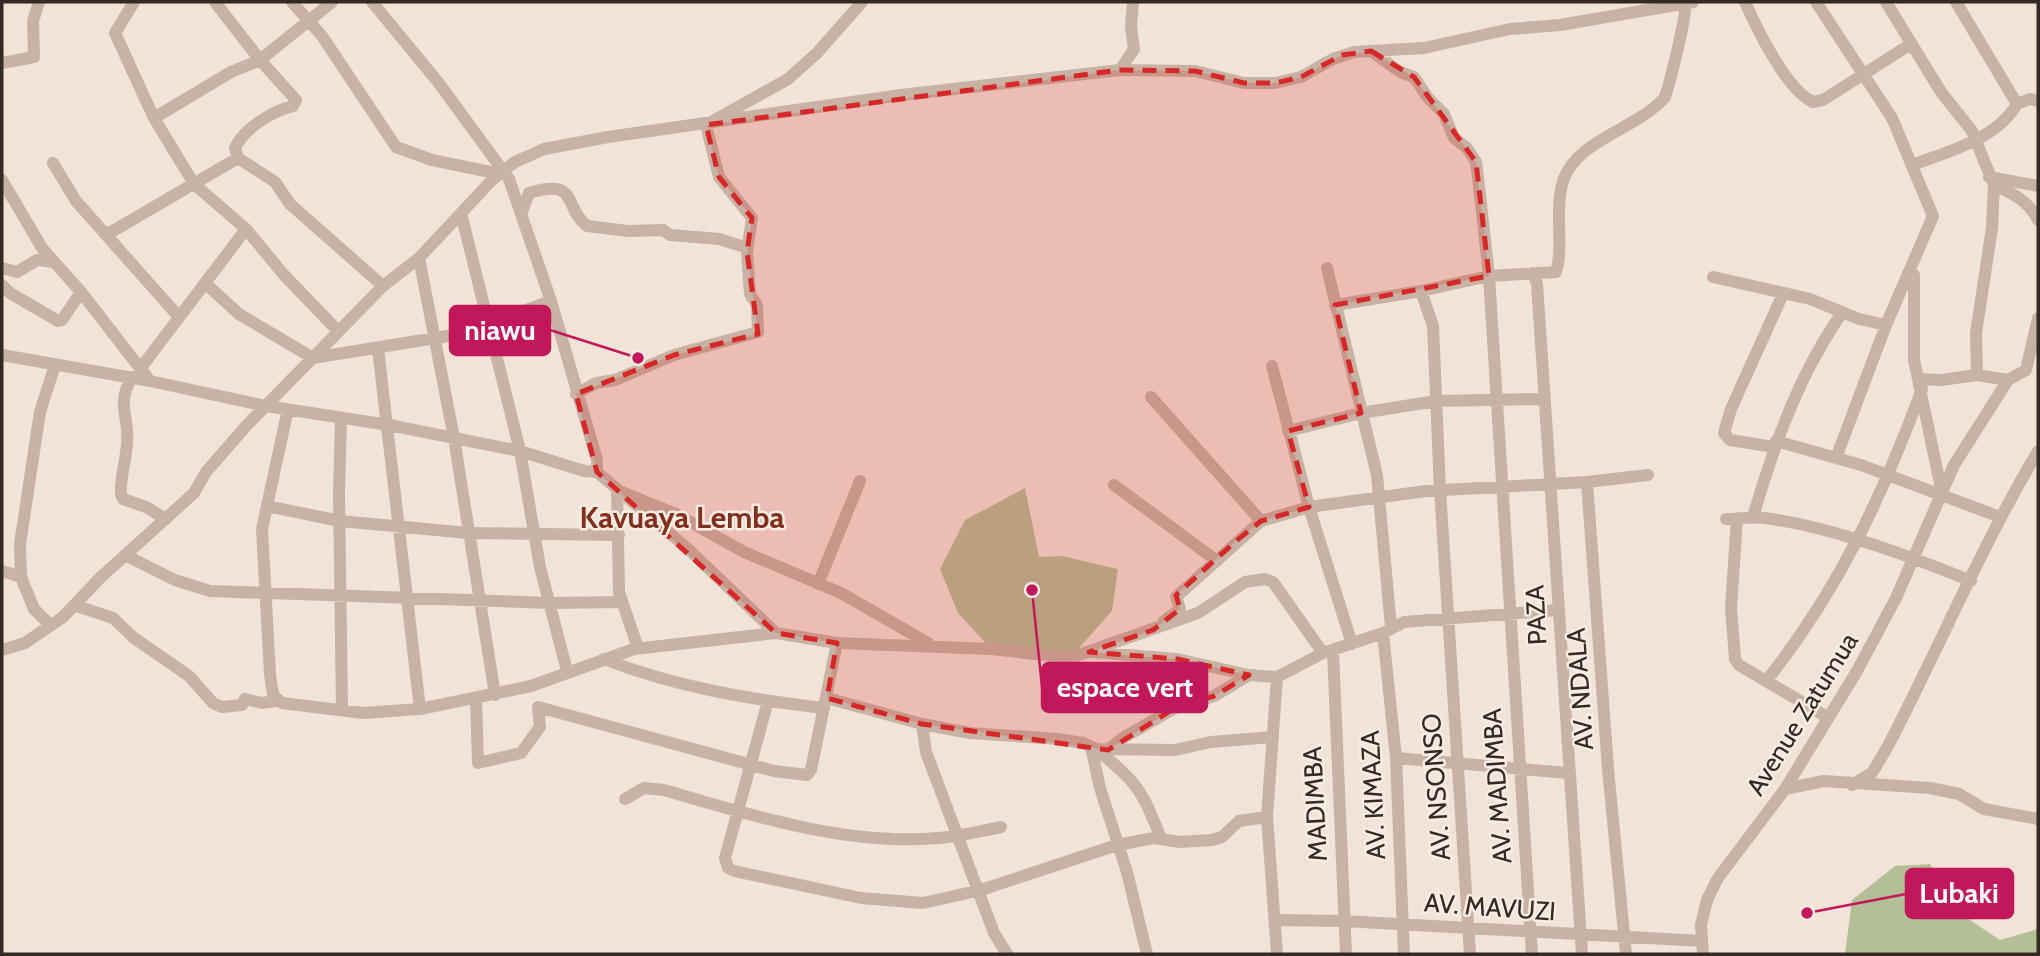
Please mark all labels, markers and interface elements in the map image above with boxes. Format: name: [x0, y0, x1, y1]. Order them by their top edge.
callout: niawu: [450, 306, 550, 355]
text: niawu: [464, 313, 536, 347]
district label: Kavuaya Lemba: [580, 499, 784, 536]
street label: PAZA: [1518, 584, 1554, 646]
street label: Avenue Zatumua: [1739, 626, 1865, 801]
street label: AV. NDALA: [1560, 627, 1600, 751]
callout: espace vert: [1042, 663, 1207, 712]
text: espace vert: [1057, 670, 1193, 704]
street label: AV. MADIMBA: [1476, 707, 1518, 865]
street label: AV. NSONSO: [1415, 712, 1457, 862]
street label: AV. KIMAZA: [1354, 730, 1392, 860]
street label: MADIMBA: [1296, 746, 1334, 862]
callout: Lubaki: [1906, 869, 2013, 918]
text: Lubaki: [1919, 876, 1999, 910]
street label: AV. MAVUZI: [1423, 886, 1557, 928]

